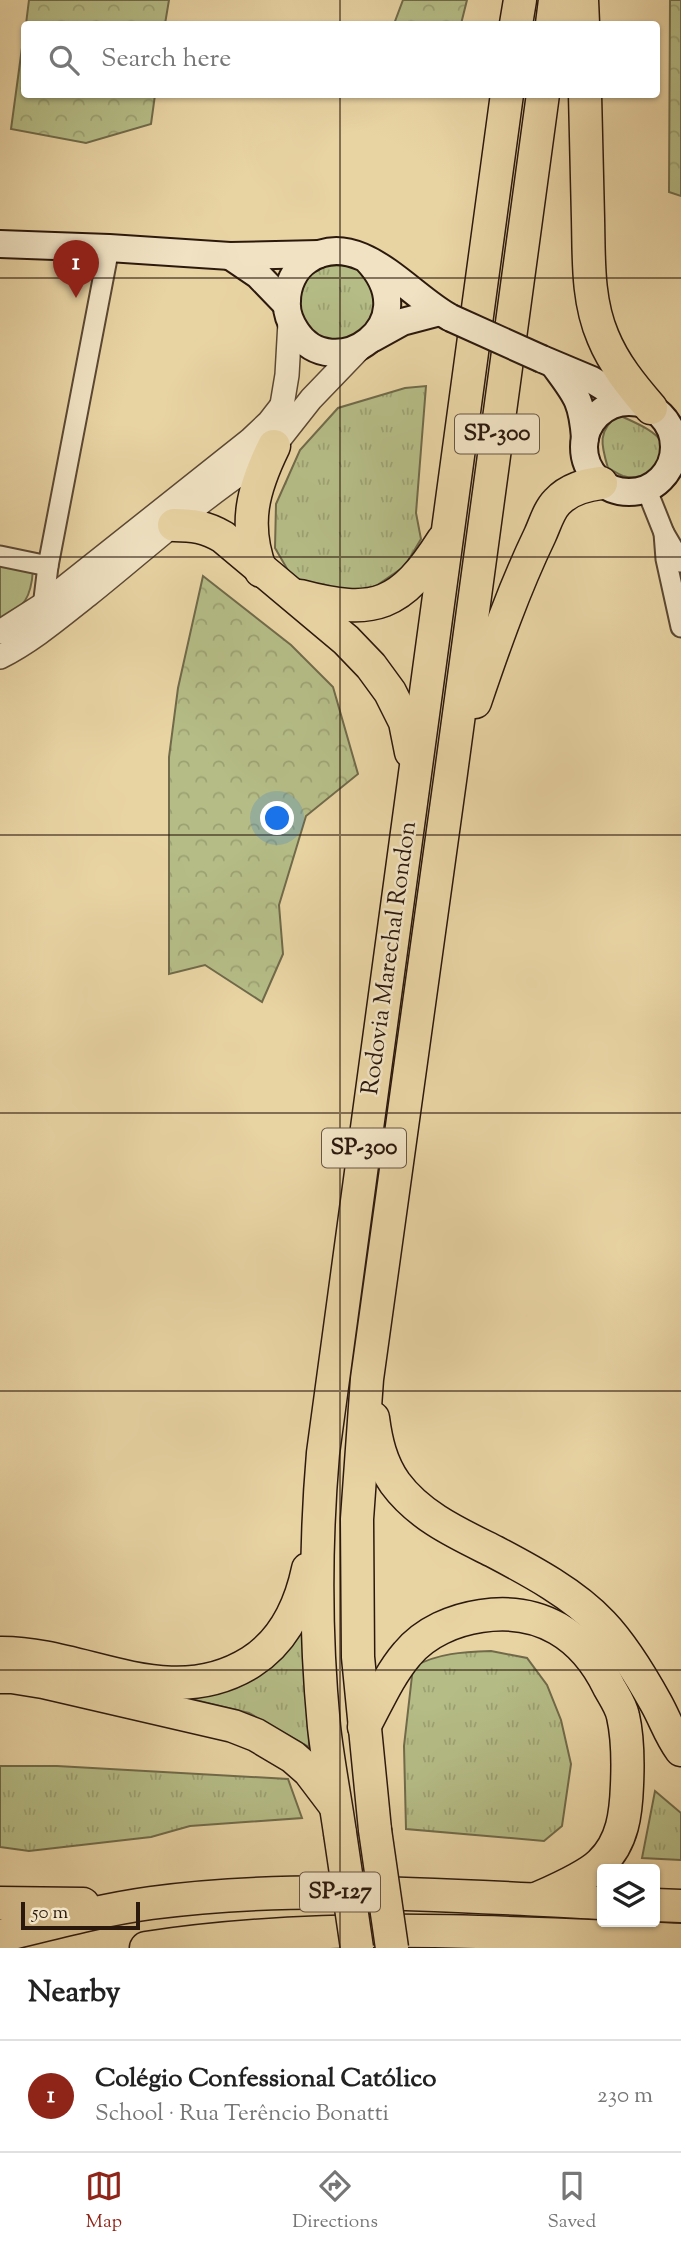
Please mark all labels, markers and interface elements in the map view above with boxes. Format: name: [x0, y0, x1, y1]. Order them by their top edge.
search box: [21, 21, 660, 98]
icon: search: [45, 41, 83, 79]
text: Search here: [101, 41, 231, 78]
pin: 1: [53, 240, 99, 298]
road number: SP-300: [455, 414, 539, 454]
your location: [260, 801, 294, 835]
street label: Rodovia Marechal Rondon: [354, 819, 426, 1097]
road number: SP-300: [322, 1128, 406, 1168]
map controls: [597, 1864, 660, 1927]
button: layers: [597, 1864, 660, 1927]
road number: SP-127: [300, 1872, 380, 1912]
scale bar: [21, 1899, 140, 1931]
text: 50 m: [32, 1900, 68, 1927]
text: Nearby: [28, 1972, 120, 2015]
text: Colégio Confessional Católico: [95, 2061, 436, 2098]
text: 1: [47, 2080, 55, 2113]
text: 230 m: [597, 2080, 653, 2113]
text: School · Rua Terêncio Bonatti: [95, 2098, 389, 2131]
tab: Map: [85, 2167, 123, 2236]
tab: Directions: [292, 2167, 378, 2236]
tab: Saved: [547, 2167, 596, 2236]

